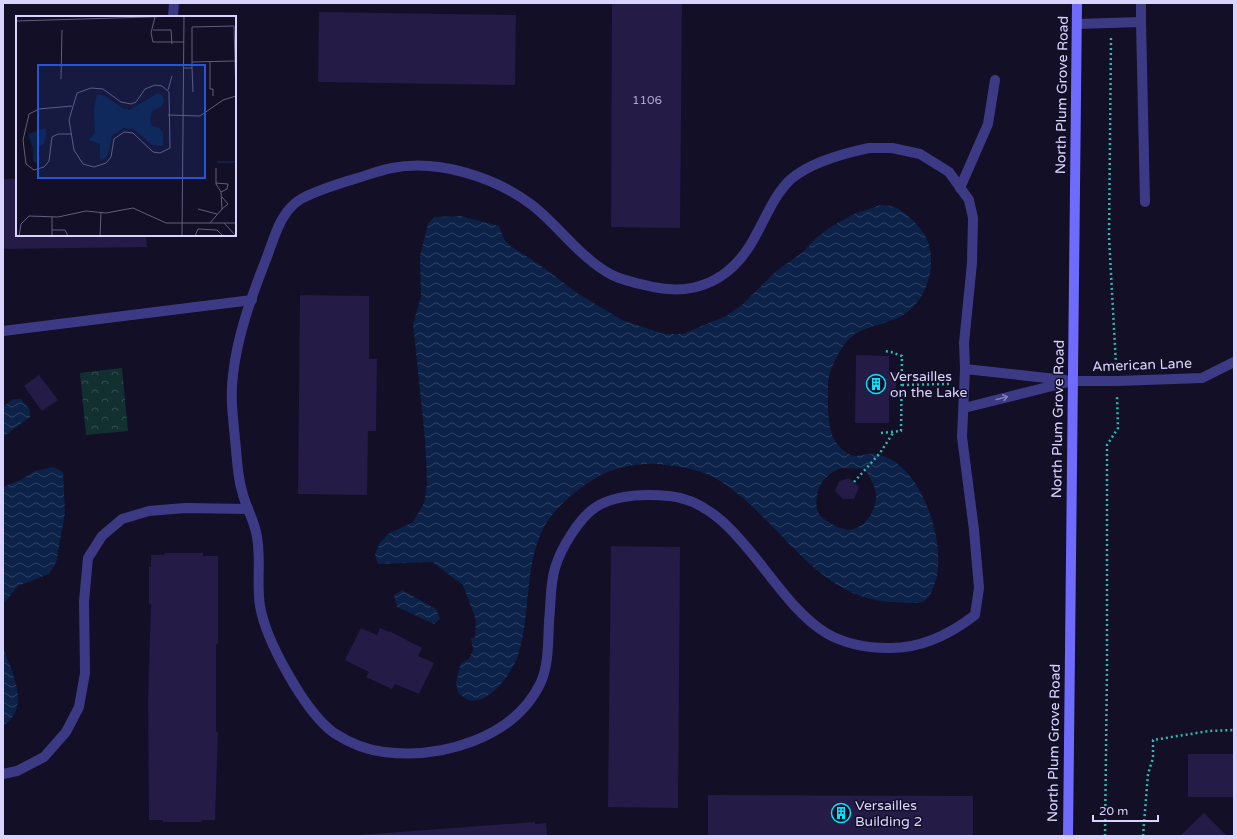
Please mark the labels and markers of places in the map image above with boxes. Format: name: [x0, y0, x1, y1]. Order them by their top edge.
place label: Versailles on the Lake: [890, 368, 968, 401]
building icon: Versailles on the Lake: [865, 373, 887, 395]
place label: Versailles Building 2: [855, 797, 922, 830]
building icon: Versailles Building 2: [830, 802, 852, 824]

